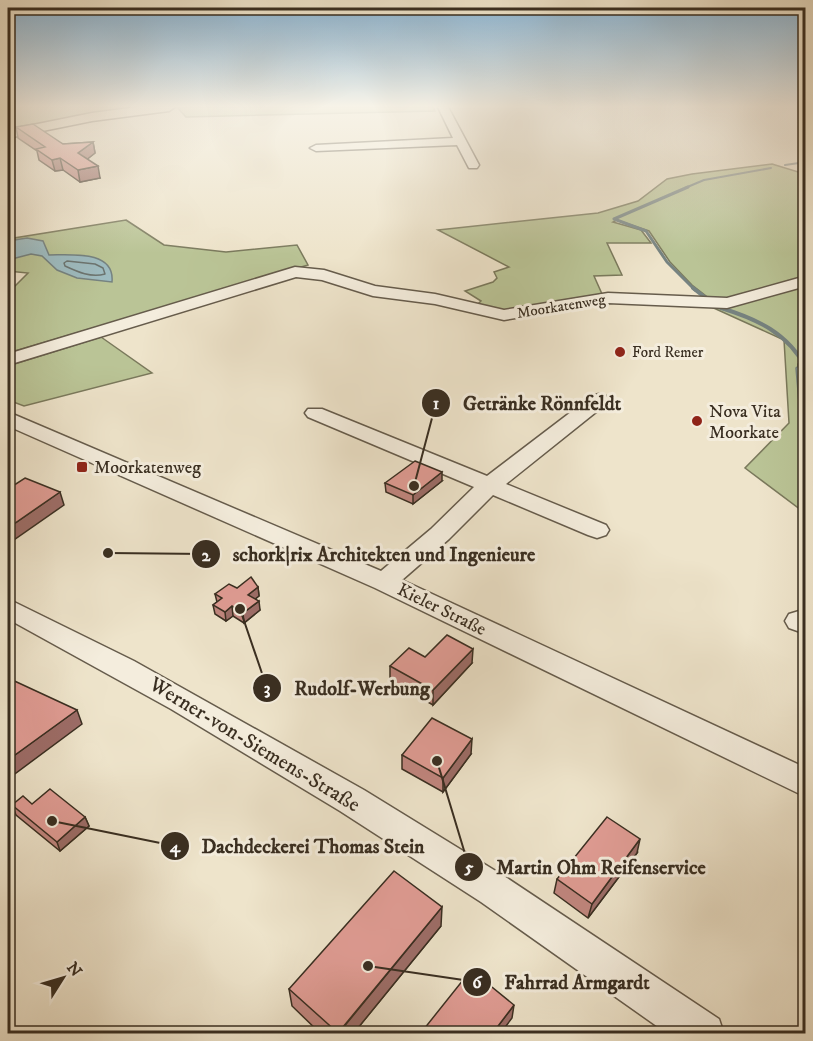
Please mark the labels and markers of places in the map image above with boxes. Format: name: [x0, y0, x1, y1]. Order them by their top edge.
place label: Ford Remer: [632, 343, 704, 362]
marker: Ford Remer: [613, 345, 627, 359]
callout: Getränke Rönnfeldt: [421, 384, 634, 422]
place label: Nova Vita Moorkate: [709, 401, 781, 444]
marker: Nova Vita Moorkate: [690, 414, 704, 428]
place label: Moorkatenweg: [94, 457, 201, 479]
marker: Moorkatenweg: [75, 460, 89, 474]
callout: schork|rix Architekten und Ingenieure: [191, 535, 547, 573]
callout: Rudolf-Werbung: [252, 669, 442, 707]
callout: Dachdeckerei Thomas Stein: [160, 827, 437, 865]
callout: Martin Ohm Reifenservice: [454, 848, 718, 886]
callout: Fahrrad Armgardt: [462, 963, 661, 1001]

